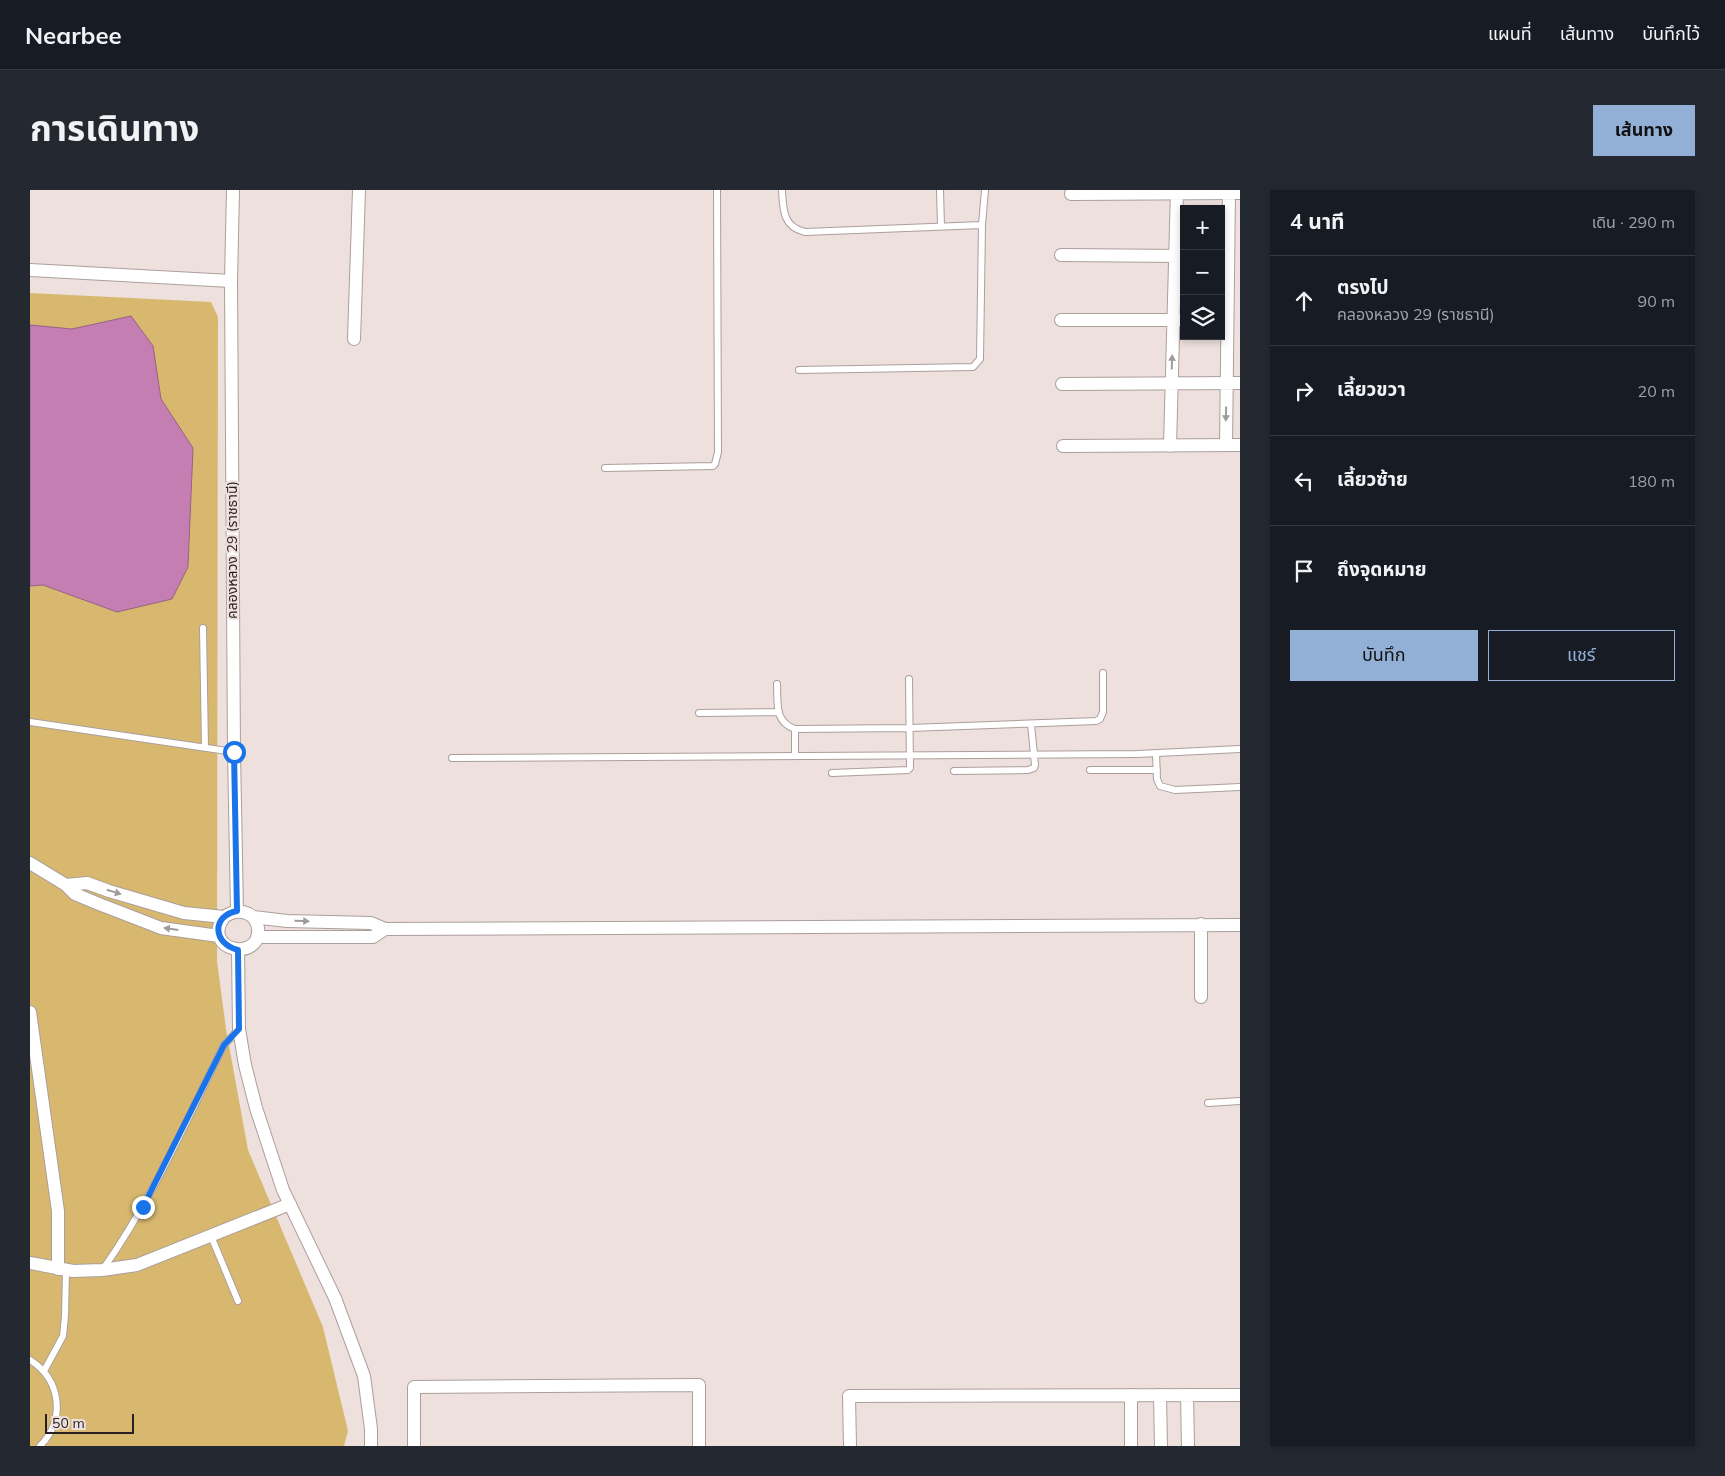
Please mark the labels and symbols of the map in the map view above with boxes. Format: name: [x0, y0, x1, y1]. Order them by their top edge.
one-way arrow: [1169, 354, 1177, 370]
one-way arrow: [1222, 406, 1230, 422]
street label: คลองหลวง 29 (ราชธานี): [223, 481, 241, 619]
route start: [223, 741, 246, 764]
one-way arrow: [106, 889, 121, 897]
one-way arrow: [294, 917, 310, 925]
one-way arrow: [163, 925, 179, 933]
route end: [132, 1196, 155, 1219]
scale bar: [45, 1411, 134, 1434]

